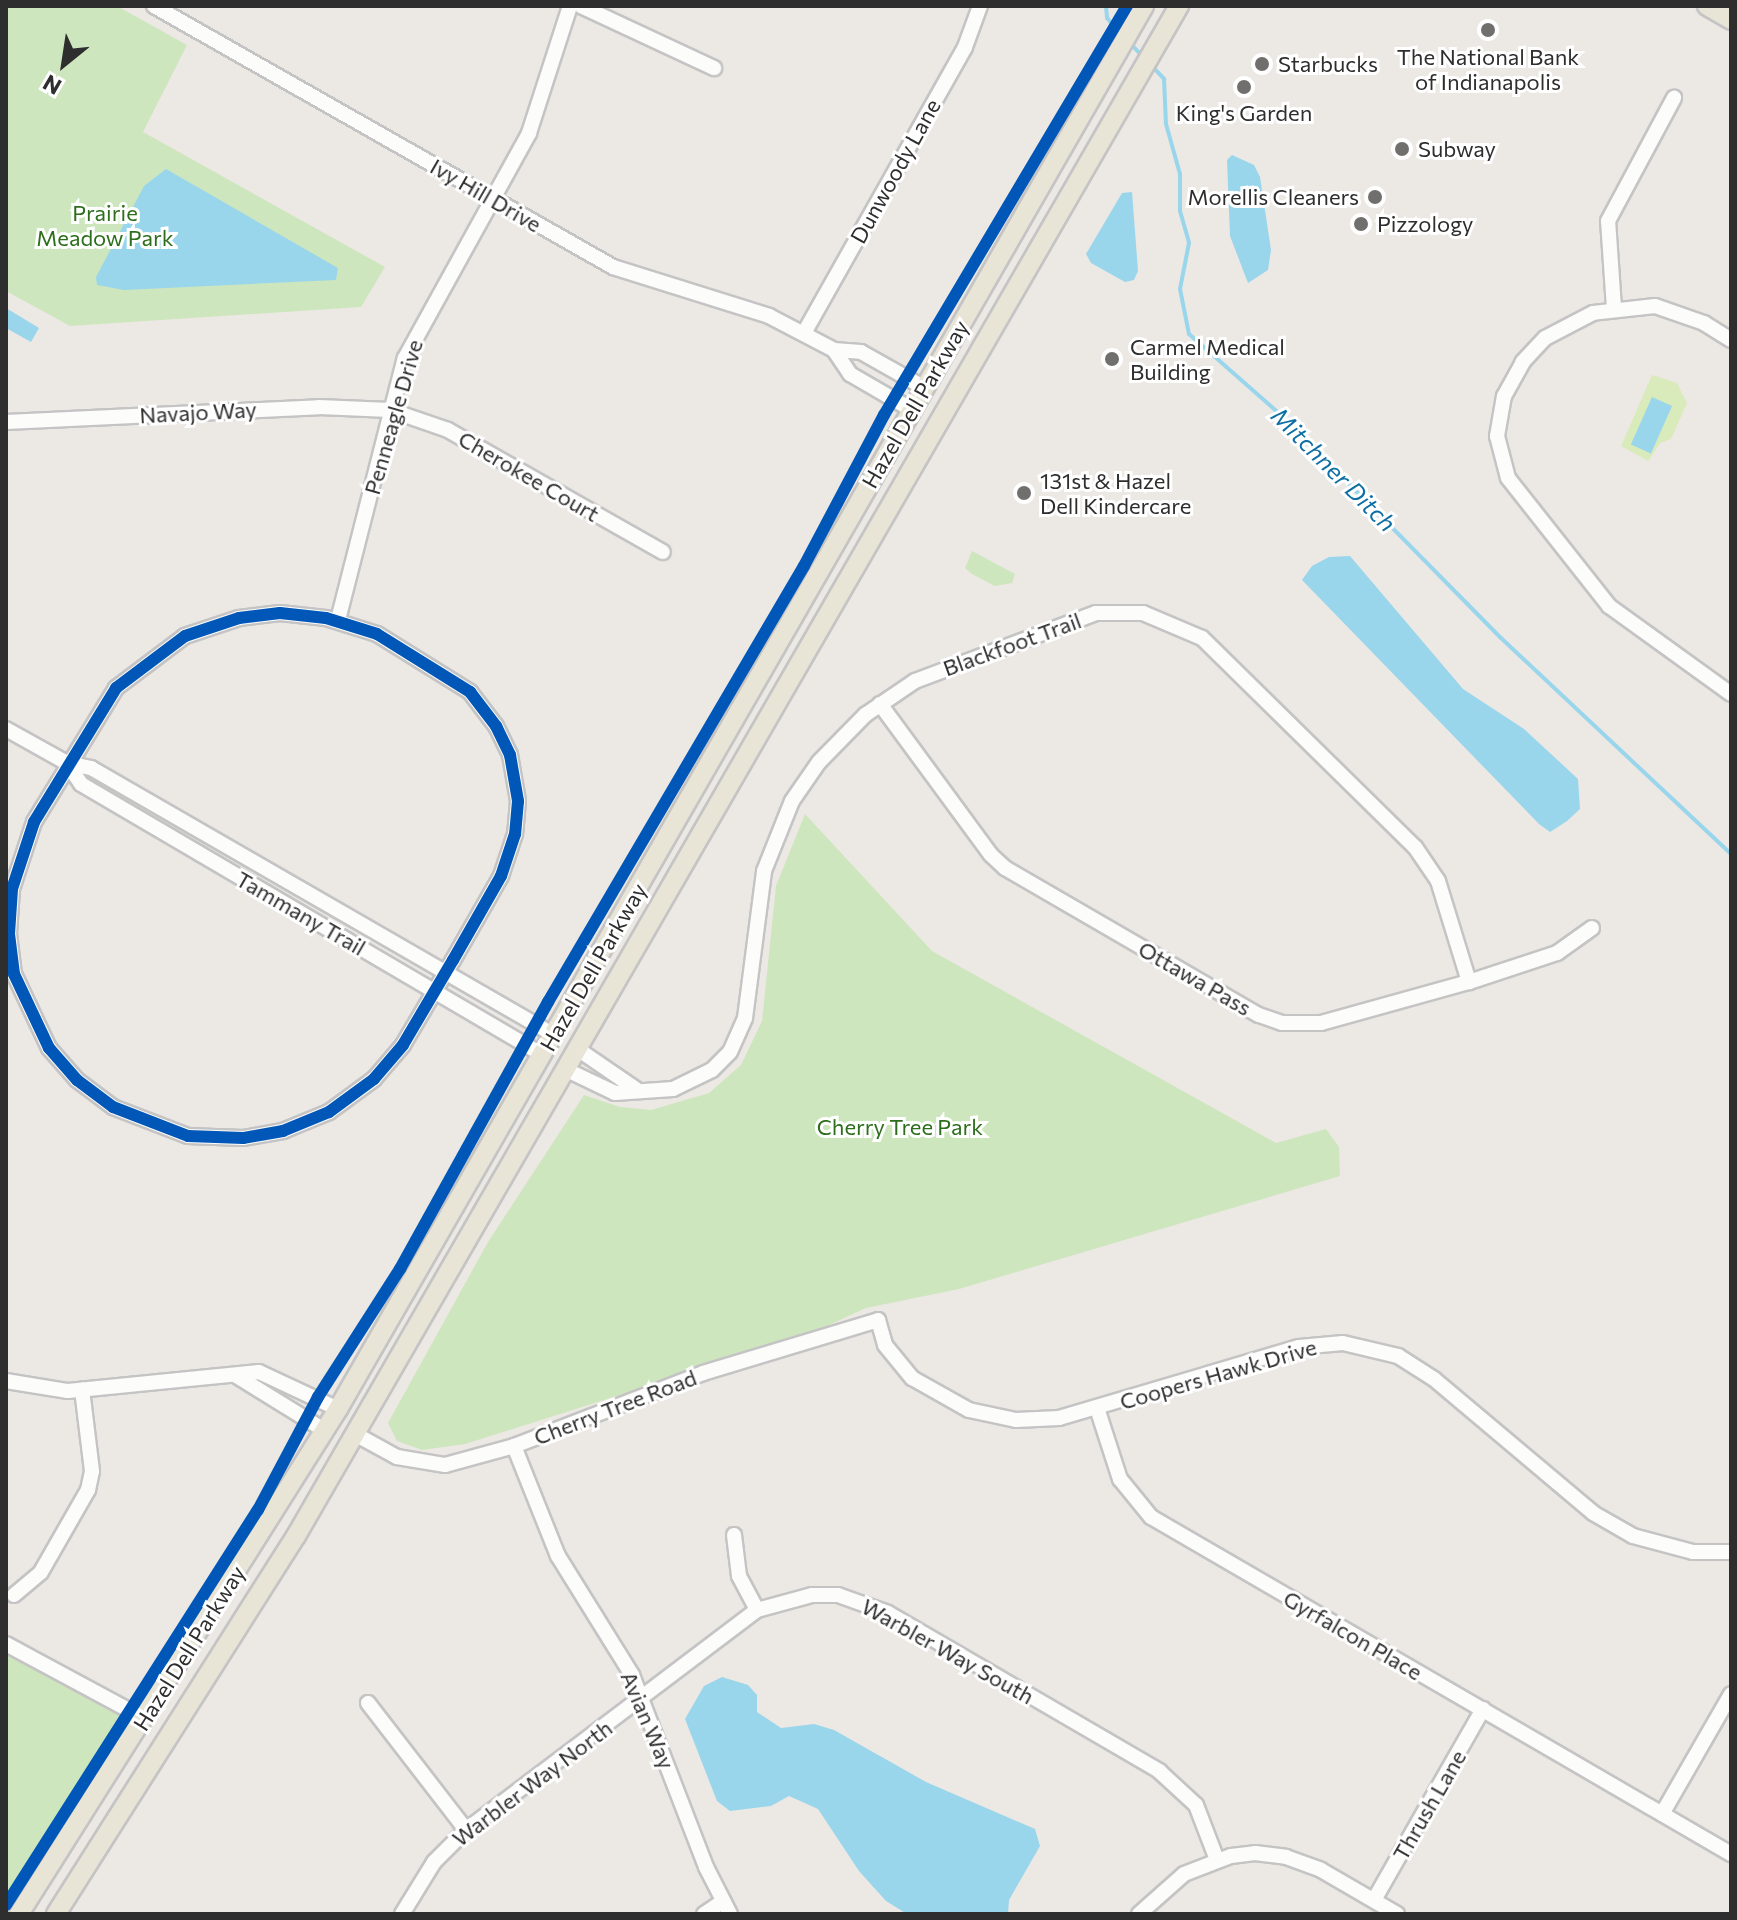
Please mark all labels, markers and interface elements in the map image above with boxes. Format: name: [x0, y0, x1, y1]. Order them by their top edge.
marker: The National Bank of Indianapolis: [1479, 21, 1497, 39]
north arrow: [24, 24, 104, 104]
place label: The National Bank of Indianapolis: [1397, 43, 1579, 94]
place label: Starbucks: [1278, 51, 1378, 77]
marker: Starbucks: [1253, 55, 1271, 73]
text: N: [38, 69, 66, 101]
marker: King's Garden: [1235, 78, 1253, 96]
street label: Dunwoody Lane: [844, 94, 946, 248]
place label: King's Garden: [1176, 100, 1312, 126]
place label: Subway: [1418, 136, 1496, 162]
marker: Subway: [1393, 140, 1411, 158]
street label: Ivy Hill Drive: [426, 153, 546, 237]
place label: Morellis Cleaners: [1187, 184, 1359, 210]
marker: Morellis Cleaners: [1366, 188, 1384, 206]
park label: Prairie Meadow Park: [36, 199, 174, 250]
place label: Pizzology: [1377, 211, 1473, 237]
marker: Pizzology: [1352, 215, 1370, 233]
street label: Hazel Dell Parkway: [856, 315, 974, 493]
place label: Carmel Medical Building: [1130, 333, 1285, 384]
street label: Penneagle Drive: [358, 337, 428, 497]
marker: Carmel Medical Building: [1101, 348, 1123, 370]
street label: Navajo Way: [139, 396, 257, 428]
water label: Mitchner Ditch: [1266, 401, 1402, 537]
street label: Cherokee Court: [454, 425, 604, 527]
place label: 131st & Hazel Dell Kindercare: [1040, 467, 1191, 518]
marker: 131st & Hazel Dell Kindercare: [1015, 484, 1033, 502]
street label: Blackfoot Trail: [939, 607, 1085, 681]
street label: Tammany Trail: [232, 865, 370, 961]
street label: Hazel Dell Parkway: [534, 878, 652, 1056]
street label: Ottawa Pass: [1134, 935, 1256, 1021]
park label: Cherry Tree Park: [817, 1114, 983, 1140]
street label: Coopers Hawk Drive: [1117, 1333, 1319, 1415]
street label: Cherry Tree Road: [530, 1364, 700, 1450]
street label: Hazel Dell Parkway: [128, 1561, 250, 1735]
street label: Gyrfalcon Place: [1279, 1585, 1427, 1685]
street label: Warbler Way South: [857, 1593, 1039, 1709]
street label: Avian Way: [616, 1667, 680, 1773]
street label: Warbler Way North: [447, 1714, 617, 1852]
street label: Thrush Lane: [1387, 1745, 1471, 1865]

